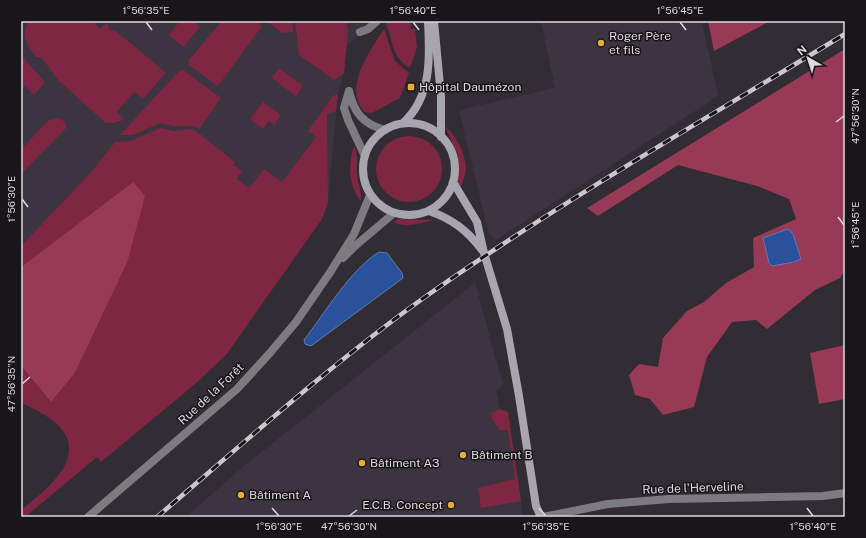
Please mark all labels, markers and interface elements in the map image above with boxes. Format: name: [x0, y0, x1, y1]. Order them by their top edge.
text: 1°56'35"E: [123, 4, 169, 16]
text: 1°56'40"E: [390, 4, 436, 16]
text: 1°56'45"E: [657, 4, 703, 16]
place label: Roger Père et fils: [609, 29, 671, 57]
marker: Roger Père et fils: [596, 38, 606, 48]
north arrow: [788, 38, 828, 78]
text: N: [795, 43, 809, 58]
place label: Hôpital Daumézon: [419, 80, 521, 94]
marker: Hôpital Daumézon: [406, 82, 416, 92]
text: 47°56'30"N: [849, 88, 861, 144]
text: 1°56'30"E: [5, 176, 17, 222]
text: 1°56'45"E: [849, 202, 861, 248]
text: 47°56'35"N: [5, 356, 17, 412]
street label: Rue de la Forêt: [176, 360, 247, 428]
place label: Bâtiment B: [471, 448, 533, 462]
marker: Bâtiment B: [458, 450, 468, 460]
place label: Bâtiment A3: [370, 456, 440, 470]
marker: Bâtiment A3: [357, 458, 367, 468]
street label: Rue de l'Herveline: [642, 479, 744, 497]
place label: Bâtiment A: [249, 488, 312, 502]
marker: Bâtiment A: [236, 490, 246, 500]
place label: E.C.B. Concept: [362, 498, 443, 512]
marker: E.C.B. Concept: [446, 500, 456, 510]
text: 1°56'30"E: [256, 520, 302, 532]
text: 47°56'30"N: [321, 520, 377, 532]
text: 1°56'35"E: [523, 520, 569, 532]
text: 1°56'40"E: [790, 520, 836, 532]

